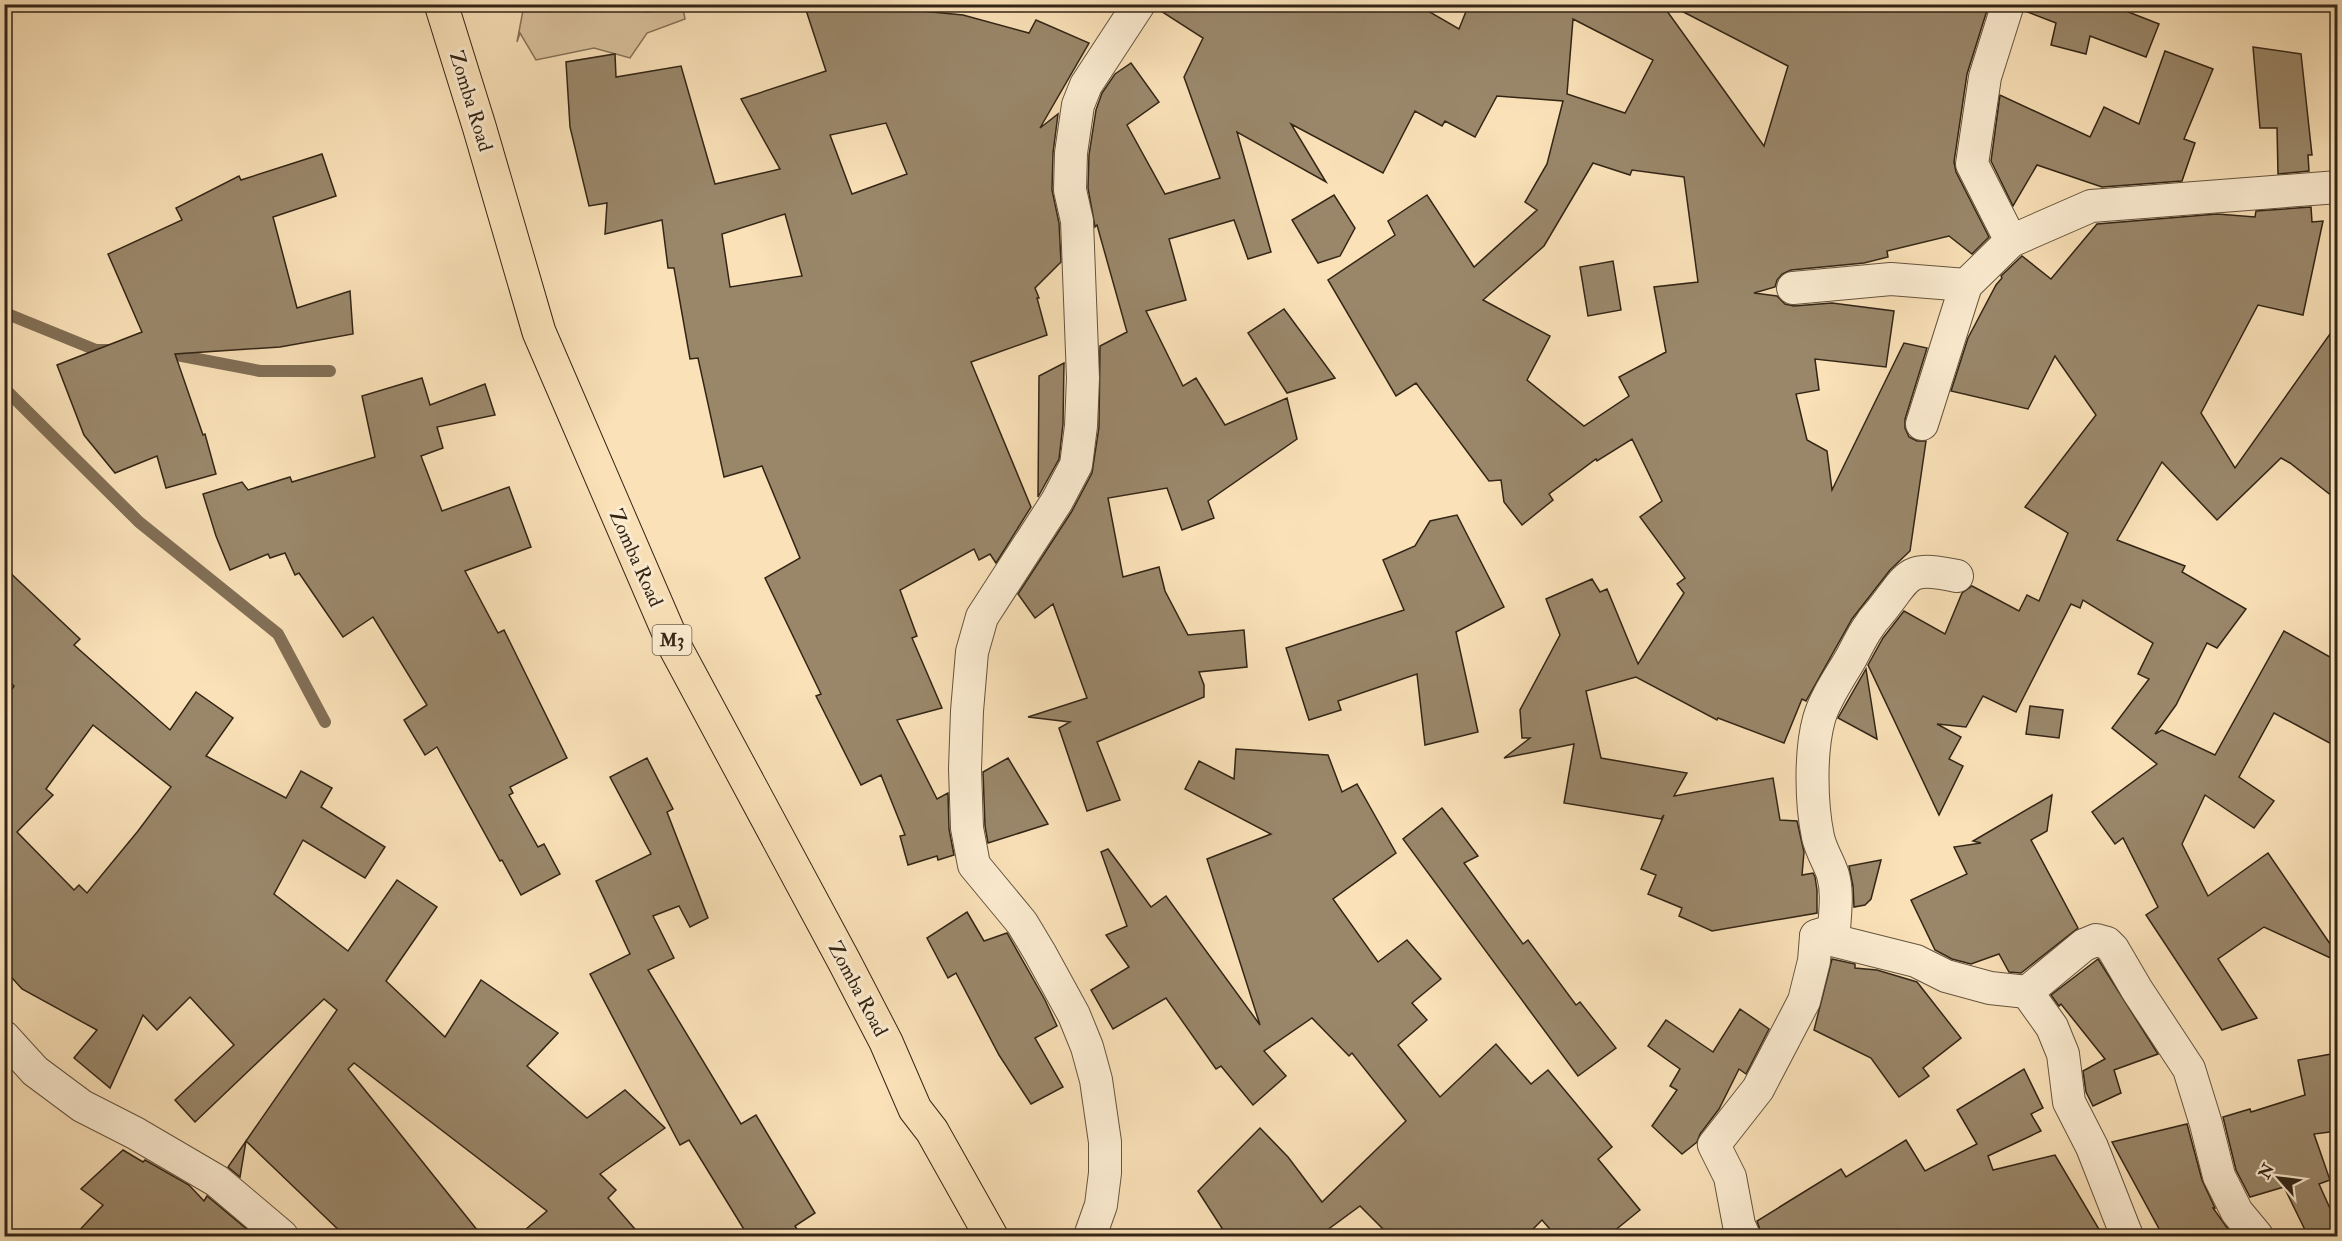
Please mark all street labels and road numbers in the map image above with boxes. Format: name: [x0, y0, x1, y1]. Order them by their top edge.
street label: Zomba Road: [444, 48, 498, 155]
street label: Zomba Road: [603, 505, 669, 611]
road number: M3: [652, 625, 692, 655]
street label: Zomba Road: [823, 937, 894, 1041]

